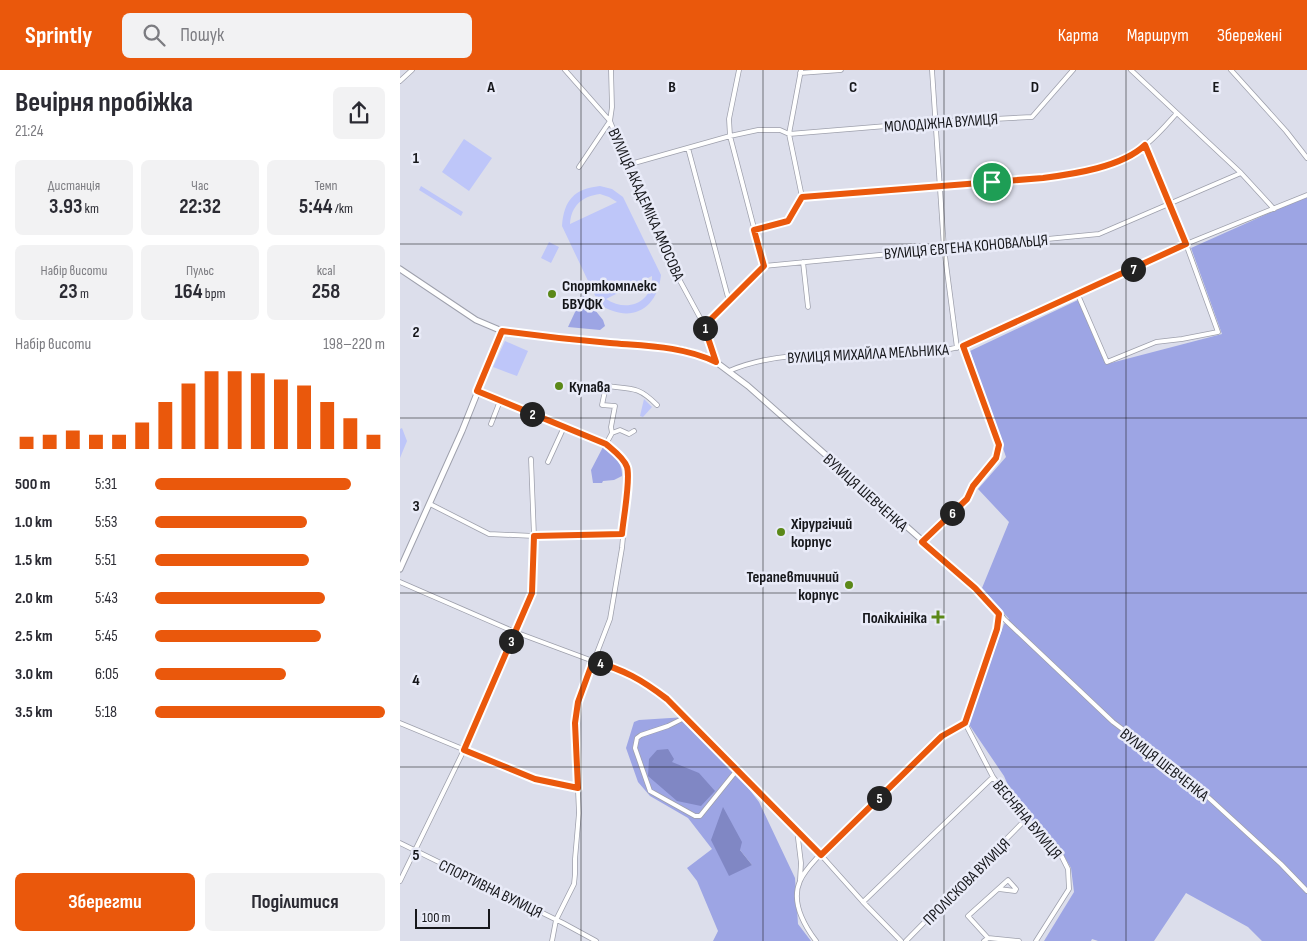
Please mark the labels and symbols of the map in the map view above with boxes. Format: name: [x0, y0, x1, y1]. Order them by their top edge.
text: A: [486, 78, 495, 97]
text: B: [668, 78, 676, 97]
text: C: [849, 78, 857, 97]
text: D: [1031, 78, 1039, 97]
text: E: [1213, 78, 1220, 97]
street label: МОЛОДІЖНА ВУЛИЦЯ: [884, 110, 999, 137]
street label: ВУЛИЦЯ АКАДЕМІКА АМОСОВА: [603, 126, 688, 284]
text: 1: [413, 149, 420, 168]
pin: [971, 161, 1013, 203]
street label: ВУЛИЦЯ ЄВГЕНА КОНОВАЛЬЦЯ: [883, 231, 1049, 264]
pin: 7: [1120, 256, 1146, 282]
place label: Спорткомплекс БВУФК: [562, 277, 657, 314]
marker: Спорткомплекс БВУФК: [546, 288, 558, 300]
pin: 1: [692, 316, 718, 340]
text: 2: [412, 323, 420, 342]
street label: ВУЛИЦЯ МИХАЙЛА МЕЛЬНИКА: [787, 341, 950, 368]
place label: Купава: [569, 378, 610, 397]
marker: Купава: [553, 380, 565, 392]
pin: 2: [520, 402, 544, 426]
street label: ВУЛИЦЯ ШЕВЧЕНКА: [819, 450, 911, 536]
text: 3: [412, 497, 420, 516]
pin: 6: [940, 500, 964, 526]
place label: Хірургічий корпус: [790, 515, 852, 552]
marker: Хірургічий корпус: [775, 526, 787, 538]
place label: Терапевтичний корпус: [746, 568, 839, 605]
marker: Терапевтичний корпус: [843, 579, 855, 591]
place label: Поліклініка: [862, 609, 927, 628]
marker: Поліклініка: [931, 610, 945, 624]
pin: 3: [498, 628, 524, 654]
pin: 4: [588, 650, 612, 676]
text: 4: [412, 671, 420, 690]
street label: ВУЛИЦЯ ШЕВЧЕНКА: [1116, 725, 1212, 806]
street label: ВЕСНЯНА ВУЛИЦЯ: [988, 776, 1065, 863]
pin: 5: [866, 786, 892, 810]
street label: ПРОЛІСКОВА ВУЛИЦЯ: [920, 835, 1014, 929]
text: 5: [412, 846, 420, 865]
street label: СПОРТИВНА ВУЛИЦЯ: [435, 856, 545, 923]
scale bar: [415, 906, 490, 929]

